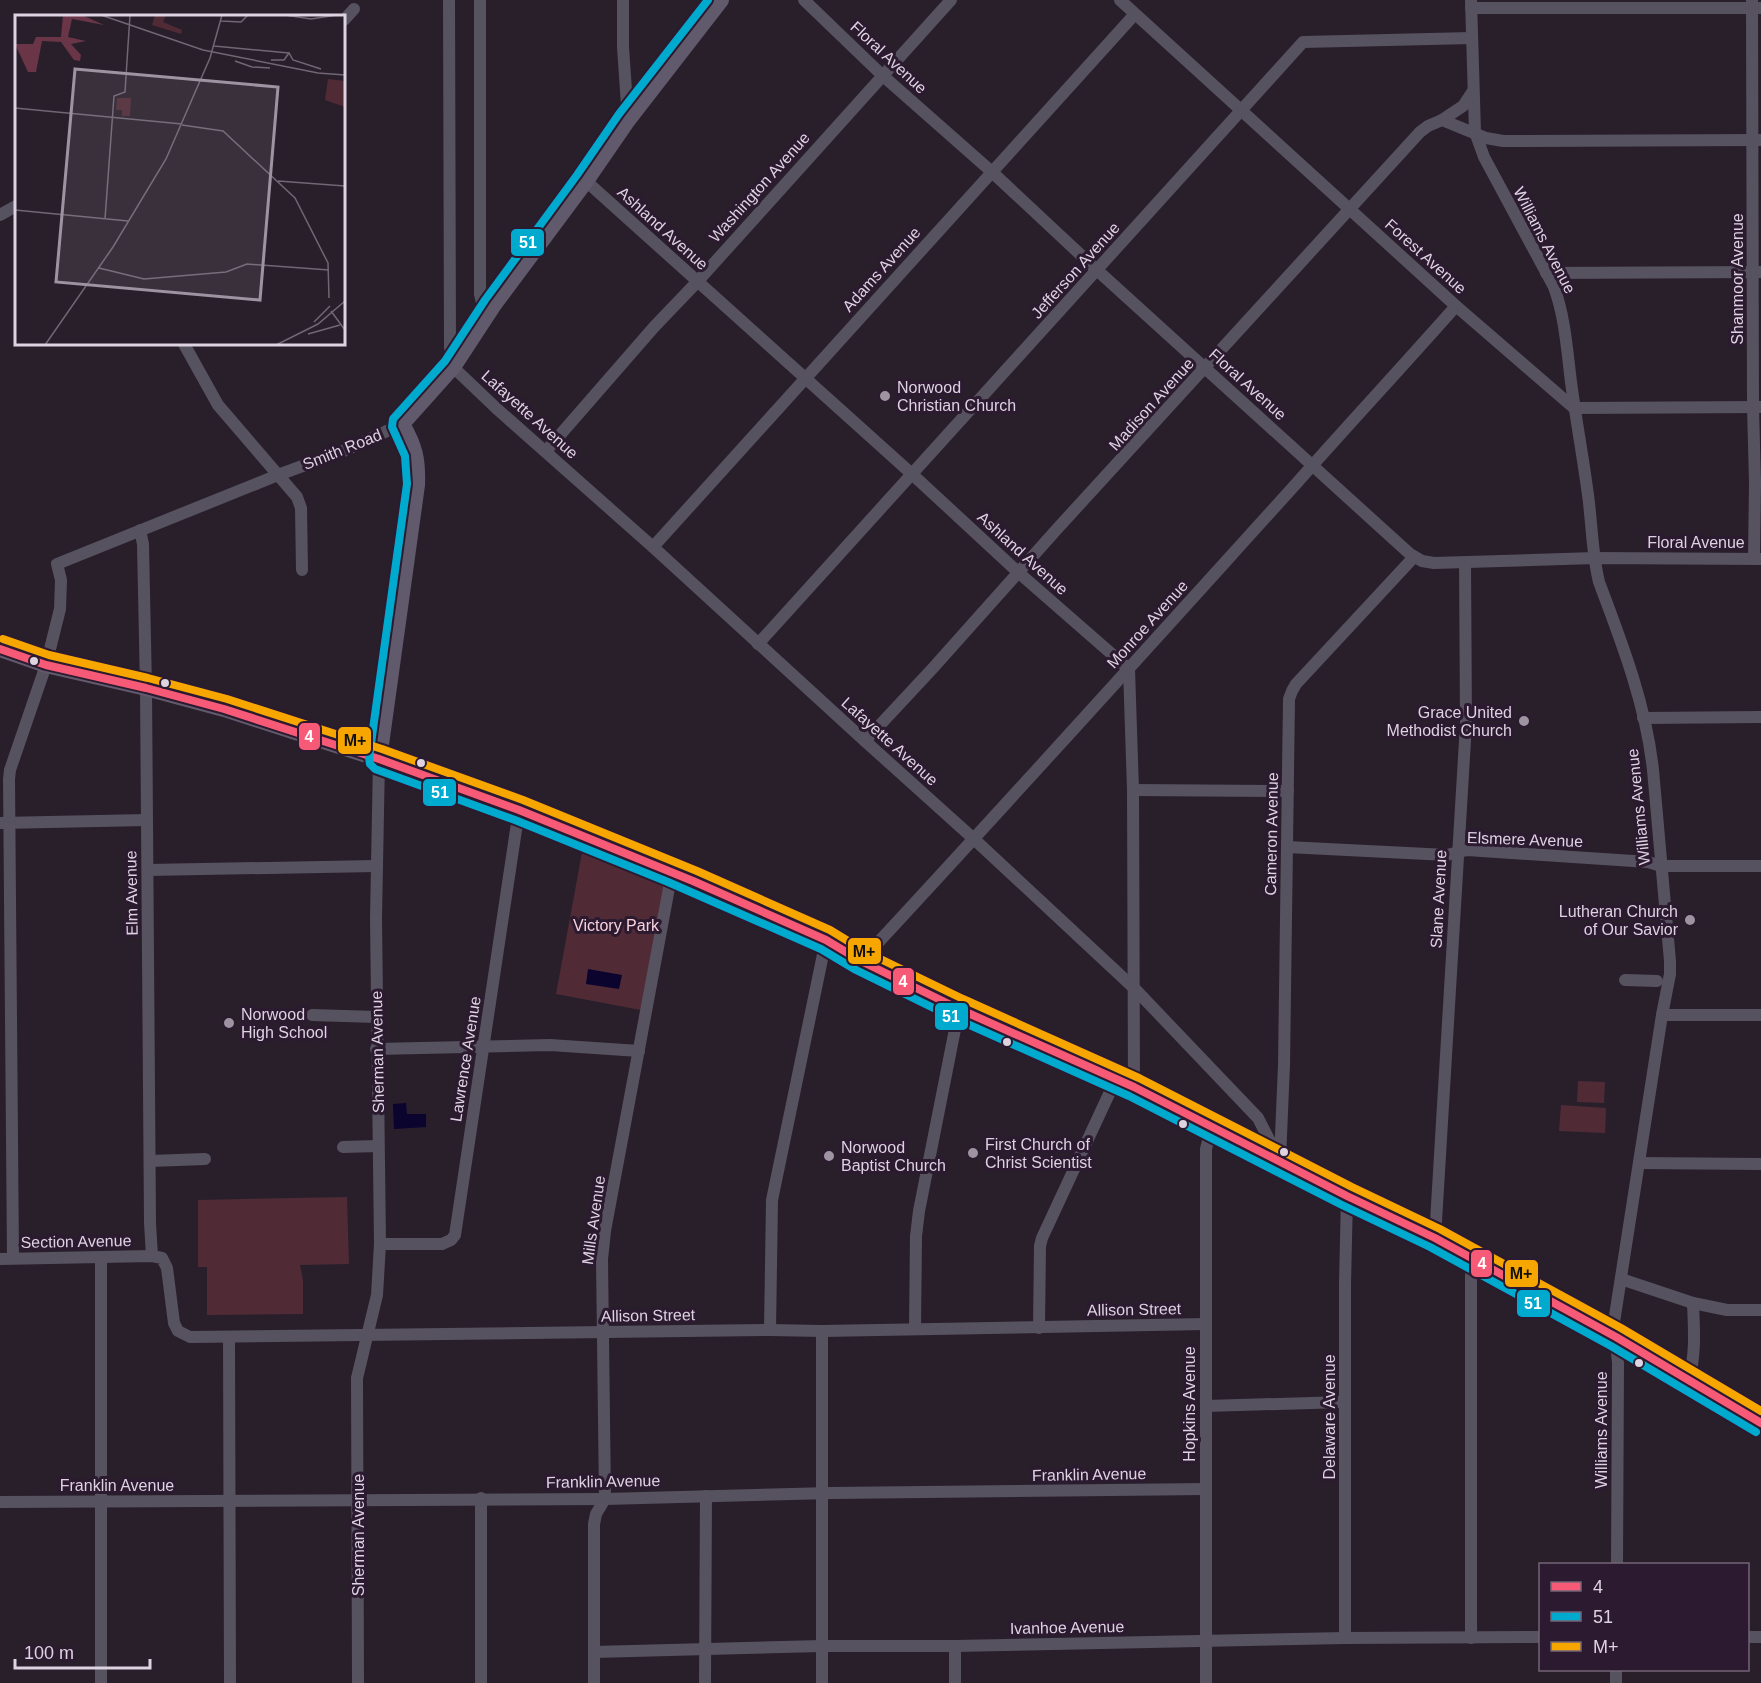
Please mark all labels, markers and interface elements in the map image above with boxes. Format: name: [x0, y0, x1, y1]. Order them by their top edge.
inset map: [15, 15, 345, 345]
street label: Floral Avenue: [847, 18, 930, 97]
street label: Washington Avenue: [706, 129, 813, 246]
street label: Ashland Avenue: [614, 183, 711, 273]
street label: Williams Avenue: [1510, 184, 1579, 296]
street label: Shanmoor Avenue: [1729, 213, 1746, 345]
street label: Forest Avenue: [1382, 216, 1470, 297]
street label: Jefferson Avenue: [1028, 219, 1123, 322]
street label: Adams Avenue: [839, 224, 924, 315]
line badge: 51: [510, 228, 545, 257]
text: 51: [519, 234, 537, 251]
street label: Floral Avenue: [1206, 345, 1290, 423]
street label: Madison Avenue: [1106, 355, 1197, 454]
street label: Lafayette Avenue: [478, 367, 581, 462]
place label: Norwood Christian Church: [897, 379, 1016, 414]
marker: Norwood Christian Church: [878, 389, 892, 403]
street label: Smith Road: [300, 426, 384, 473]
street label: Ashland Avenue: [974, 508, 1071, 598]
street label: Floral Avenue: [1647, 534, 1745, 551]
street label: Monroe Avenue: [1104, 577, 1191, 672]
unlabelled marker: [28, 655, 40, 667]
unlabelled marker: [159, 677, 171, 689]
street label: Lafayette Avenue: [838, 694, 941, 789]
place label: Grace United Methodist Church: [1387, 704, 1512, 739]
marker: Grace United Methodist Church: [1517, 714, 1531, 728]
line badge: 4: [298, 722, 321, 751]
line badge: M+: [337, 726, 372, 755]
text: 4: [305, 728, 314, 745]
text: M+: [344, 732, 366, 749]
street label: Williams Avenue: [1624, 748, 1653, 866]
unlabelled marker: [415, 757, 427, 769]
street label: Cameron Avenue: [1262, 772, 1281, 896]
line badge: 51: [422, 778, 457, 807]
text: 51: [431, 784, 449, 801]
street label: Elsmere Avenue: [1467, 829, 1583, 850]
street label: Slane Avenue: [1427, 849, 1450, 949]
street label: Elm Avenue: [122, 850, 141, 936]
place label: Lutheran Church of Our Savior: [1559, 903, 1679, 938]
marker: Lutheran Church of Our Savior: [1683, 913, 1697, 927]
park label: Victory Park: [573, 917, 660, 934]
line badge: M+: [847, 937, 882, 965]
text: M+: [853, 943, 875, 960]
line badge: 4: [892, 967, 915, 996]
text: 4: [899, 973, 908, 990]
street label: Sherman Avenue: [368, 991, 387, 1113]
street label: Lawrence Avenue: [447, 995, 484, 1123]
line badge: 51: [934, 1002, 969, 1031]
place label: Norwood High School: [241, 1006, 327, 1041]
text: 51: [942, 1008, 960, 1025]
marker: Norwood High School: [222, 1016, 236, 1030]
unlabelled marker: [1001, 1036, 1013, 1048]
unlabelled marker: [1177, 1118, 1189, 1130]
place label: First Church of Christ Scientist: [985, 1136, 1092, 1171]
place label: Norwood Baptist Church: [841, 1139, 946, 1174]
marker: First Church of Christ Scientist: [966, 1146, 980, 1160]
unlabelled marker: [1278, 1146, 1290, 1158]
marker: Norwood Baptist Church: [822, 1149, 836, 1163]
street label: Mills Avenue: [579, 1174, 608, 1266]
street label: Section Avenue: [20, 1232, 132, 1251]
line badge: 4: [1470, 1249, 1493, 1278]
text: 4: [1478, 1255, 1487, 1272]
line badge: M+: [1504, 1259, 1539, 1288]
text: M+: [1510, 1265, 1532, 1282]
line badge: 51: [1516, 1289, 1551, 1318]
text: 51: [1524, 1295, 1542, 1312]
street label: Allison Street: [1087, 1300, 1182, 1319]
street label: Allison Street: [601, 1306, 696, 1325]
street label: Hopkins Avenue: [1181, 1346, 1198, 1462]
street label: Delaware Avenue: [1321, 1354, 1338, 1480]
unlabelled marker: [1633, 1357, 1645, 1369]
street label: Williams Avenue: [1593, 1371, 1610, 1489]
street label: Franklin Avenue: [1032, 1465, 1146, 1484]
street label: Franklin Avenue: [546, 1472, 660, 1491]
street label: Sherman Avenue: [350, 1474, 367, 1596]
street label: Franklin Avenue: [60, 1477, 174, 1494]
legend: [1539, 1563, 1749, 1671]
text: 4: [1593, 1577, 1603, 1597]
text: 51: [1593, 1607, 1613, 1627]
street label: Ivanhoe Avenue: [1010, 1618, 1124, 1637]
scale bar: [15, 1632, 150, 1670]
text: M+: [1593, 1637, 1619, 1657]
text: 100 m: [24, 1643, 74, 1663]

